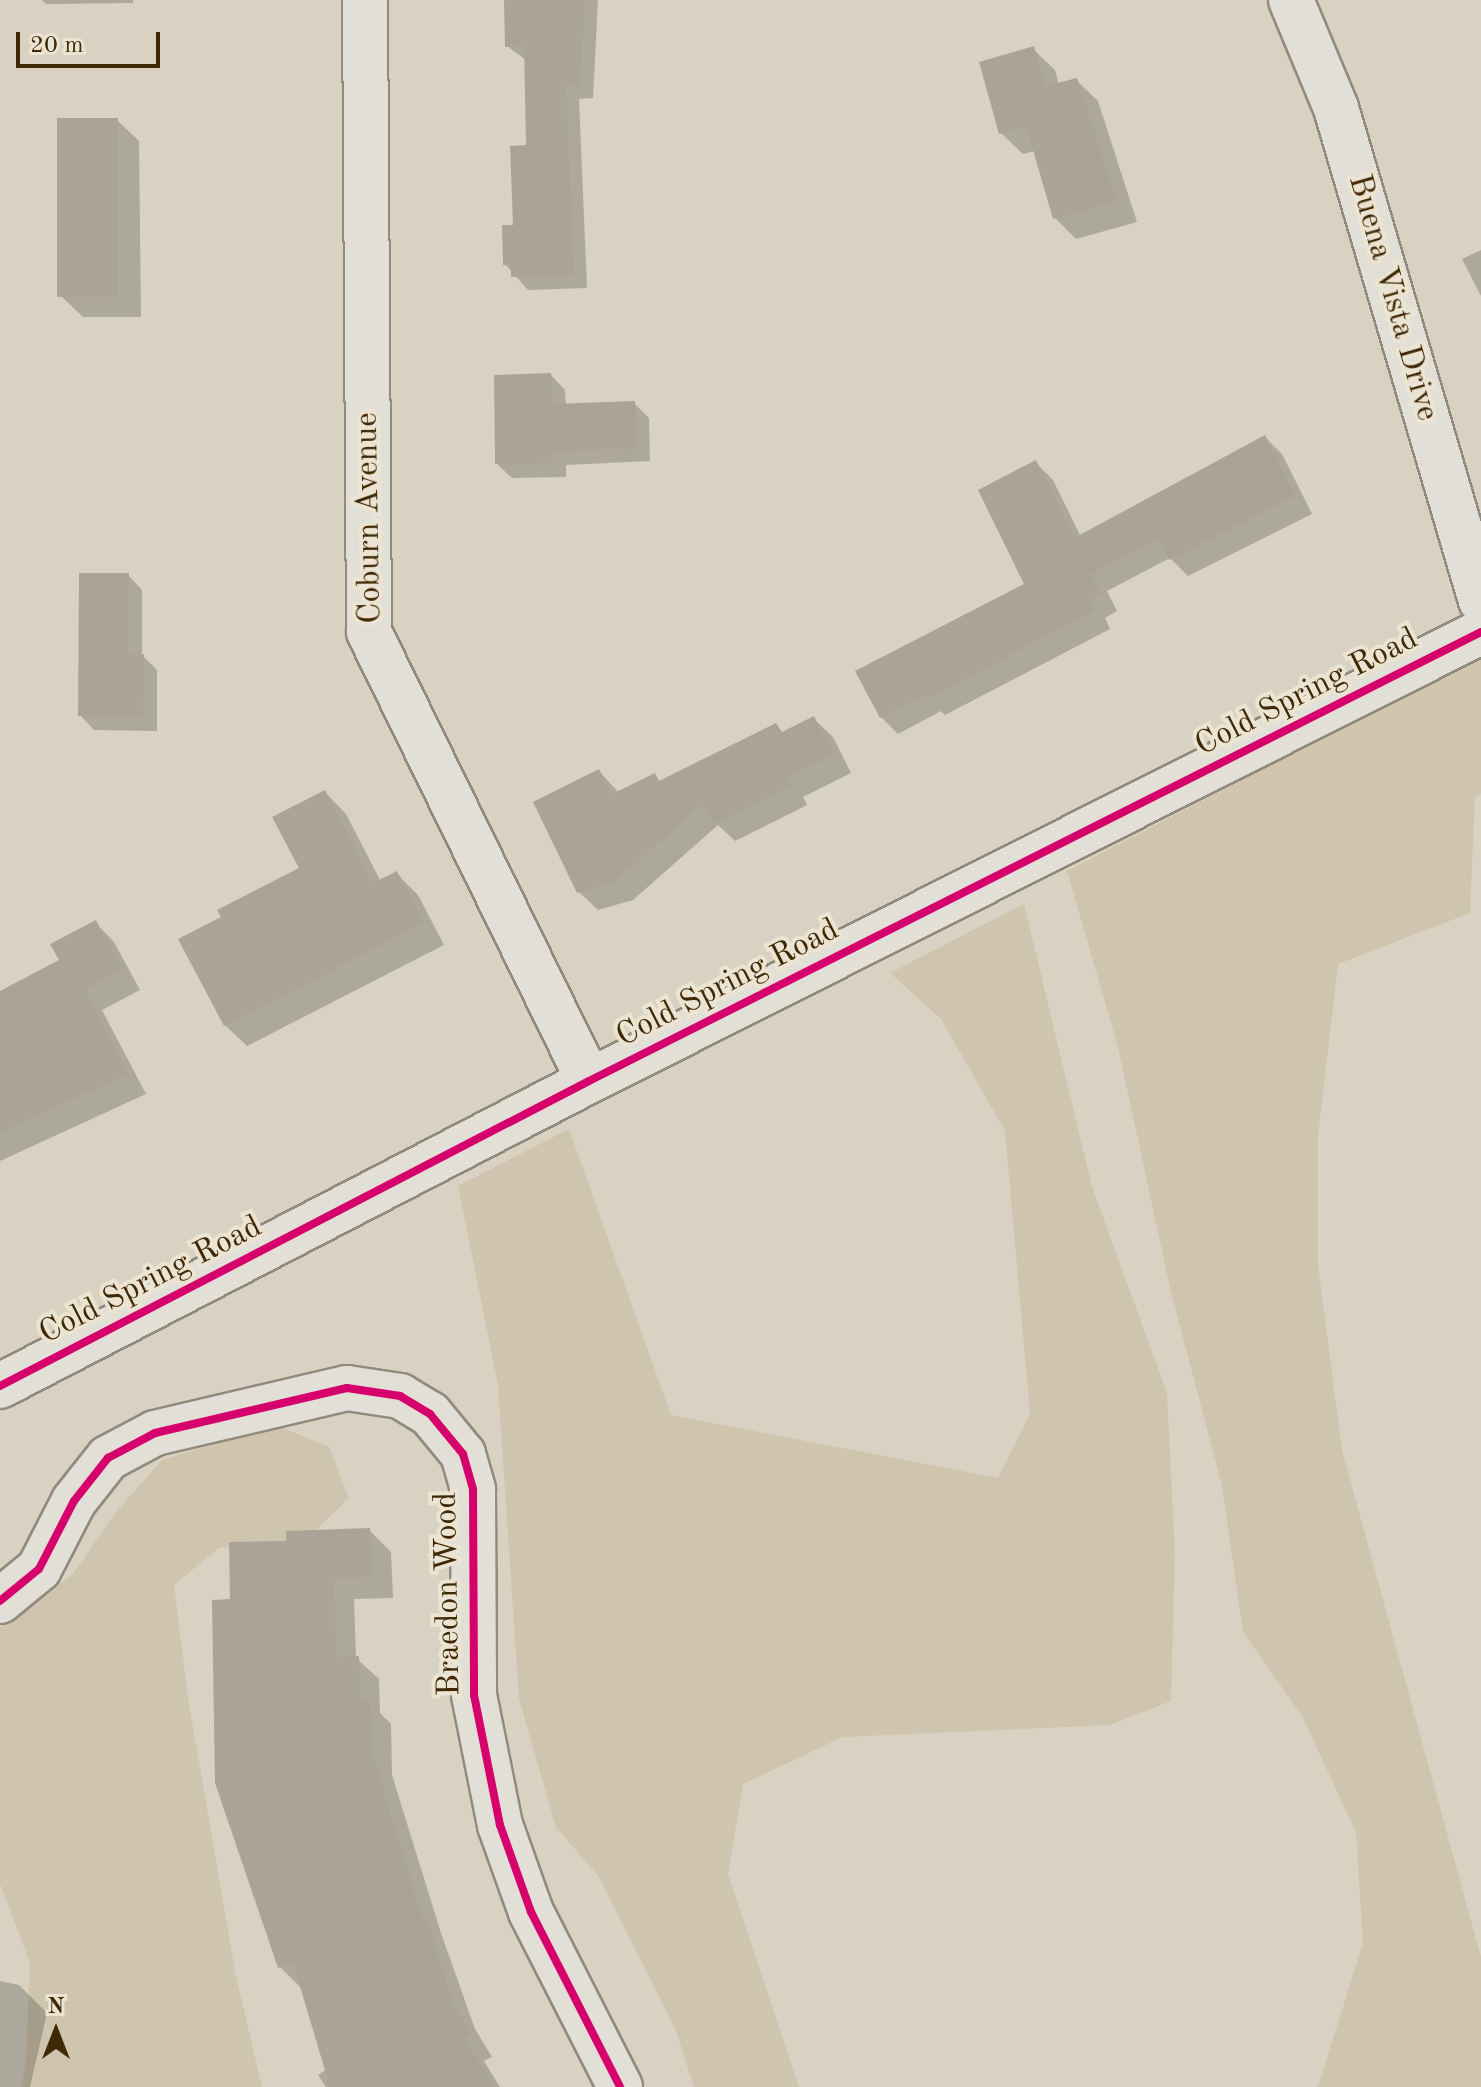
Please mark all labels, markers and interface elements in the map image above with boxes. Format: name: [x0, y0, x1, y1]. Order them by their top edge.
scale bar: [20, 16, 164, 66]
text: 20 m: [30, 34, 84, 58]
street label: Buena Vista Drive: [1338, 170, 1446, 426]
street label: Coburn Avenue: [349, 412, 391, 624]
street label: Cold Spring Road: [1189, 620, 1425, 766]
street label: Cold Spring Road: [610, 911, 846, 1057]
street label: Cold Spring Road: [33, 1208, 269, 1354]
street label: Braedon Wood: [428, 1492, 470, 1696]
north arrow: [16, 1991, 96, 2071]
text: N: [48, 1996, 64, 2018]

